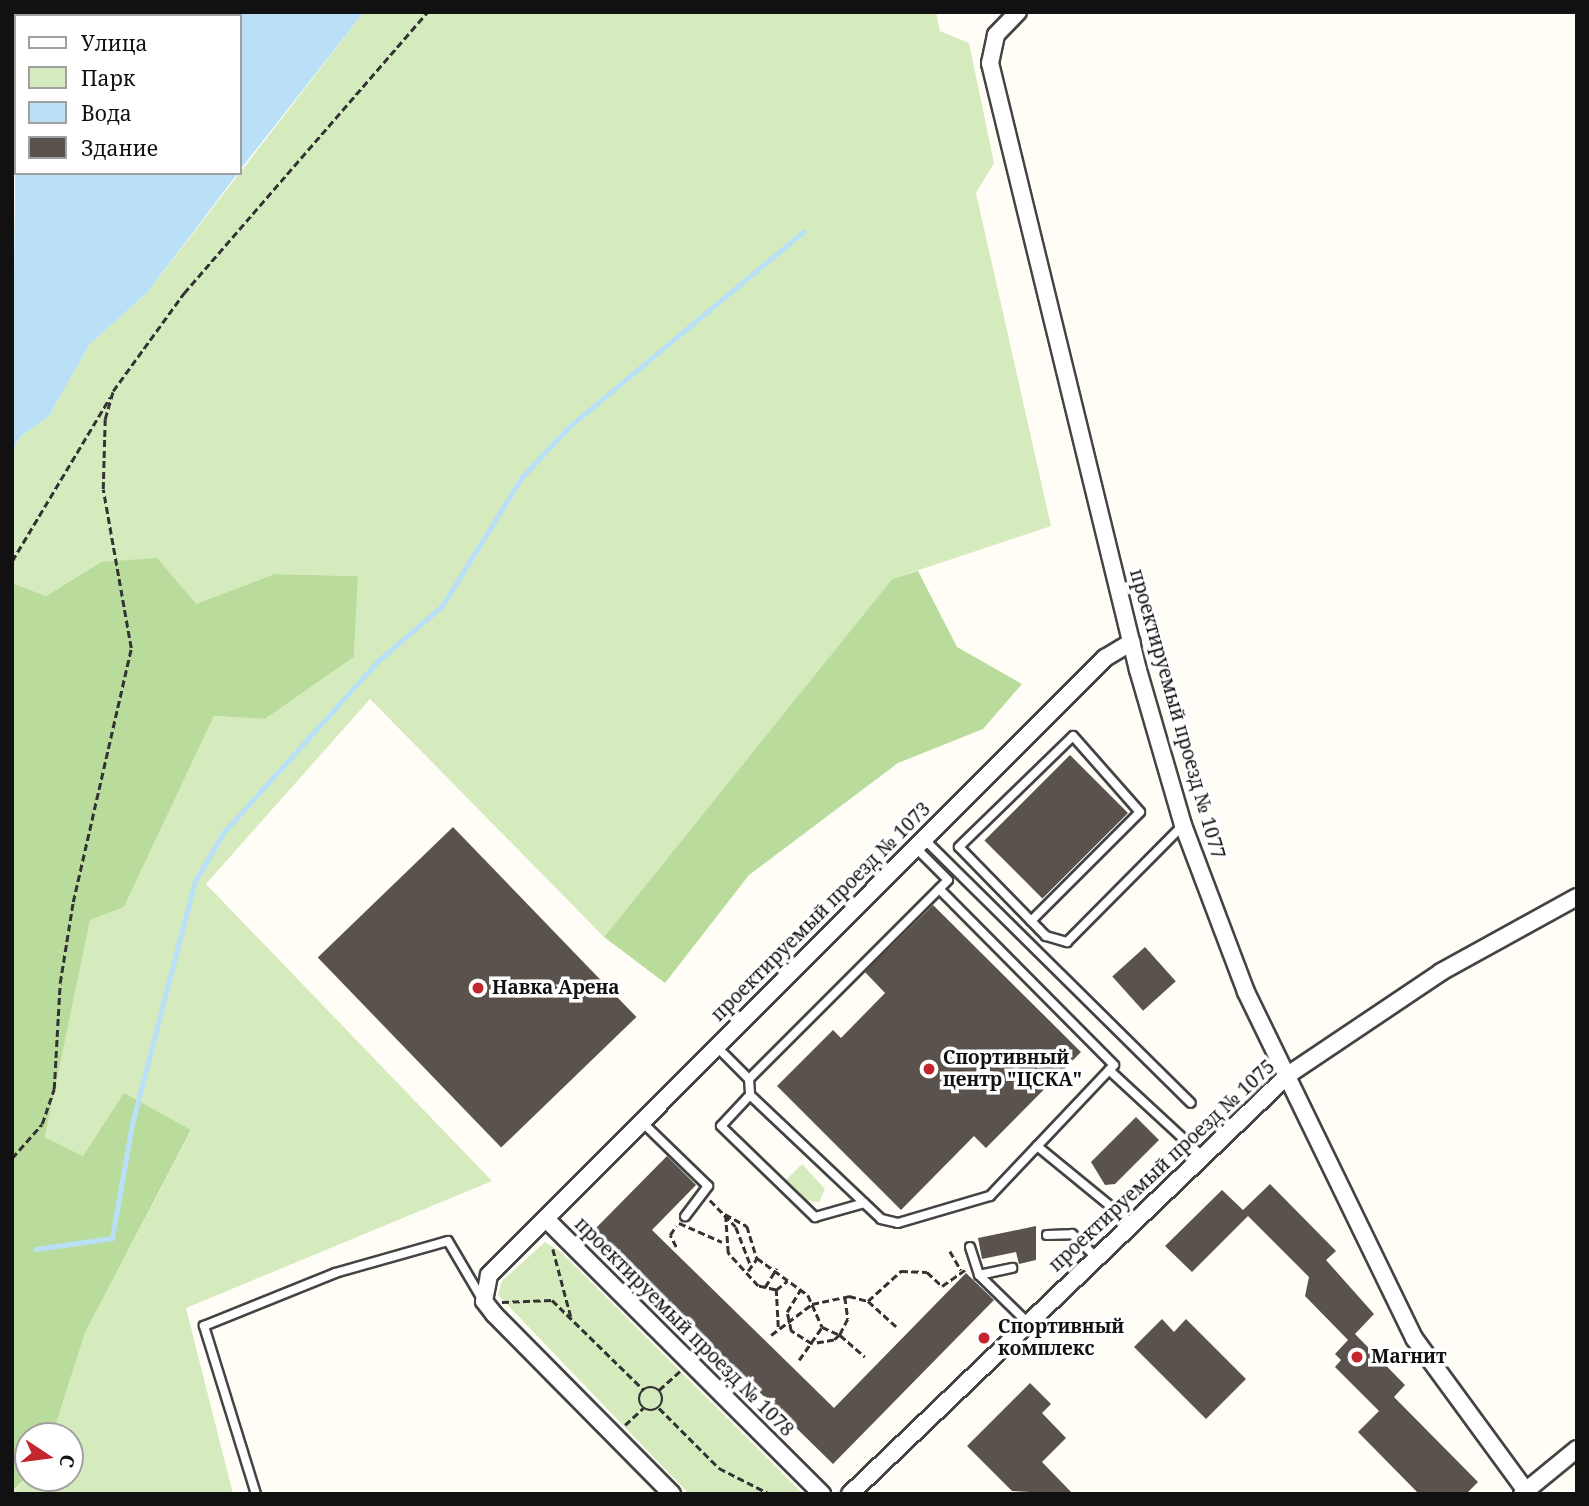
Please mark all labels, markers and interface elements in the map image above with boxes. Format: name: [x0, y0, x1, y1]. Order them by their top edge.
legend: [14, 14, 242, 175]
text: Улица: [81, 29, 148, 57]
text: Парк: [81, 64, 135, 92]
text: Вода: [81, 99, 132, 127]
text: Здание: [81, 134, 158, 162]
street label: проектируемый проезд № 1077: [1125, 566, 1229, 862]
street label: проектируемый проезд № 1073: [707, 798, 935, 1026]
place label: Навка Арена: [492, 977, 619, 999]
marker: Навка Арена: [470, 980, 486, 996]
place label: Спортивный центр "ЦСКА": [943, 1047, 1082, 1091]
street label: проектируемый проезд № 1075: [1044, 1055, 1280, 1277]
marker: Спортивный центр "ЦСКА": [921, 1061, 937, 1077]
street label: проектируемый проезд № 1078: [570, 1213, 798, 1441]
place label: Спортивный комплекс: [998, 1316, 1124, 1360]
marker: Спортивный комплекс: [976, 1330, 992, 1346]
place label: Магнит: [1371, 1346, 1447, 1368]
marker: Магнит: [1349, 1349, 1365, 1365]
north arrow: [14, 1422, 84, 1492]
text: С: [53, 1452, 82, 1470]

